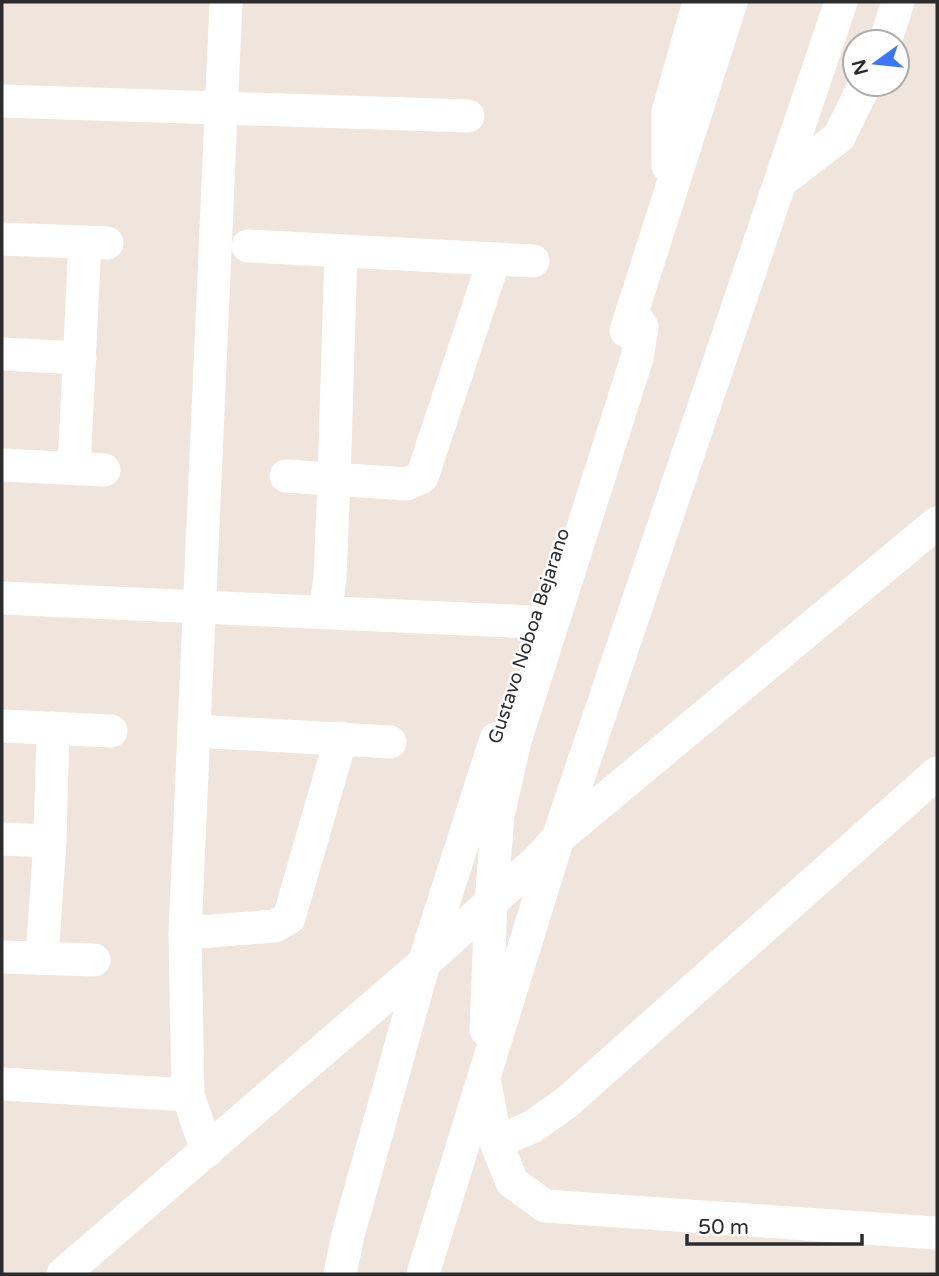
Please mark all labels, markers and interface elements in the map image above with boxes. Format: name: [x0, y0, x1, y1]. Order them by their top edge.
north arrow: [841, 28, 911, 98]
text: N: [848, 57, 873, 77]
street label: Gustavo Noboa Bejarano: [484, 525, 574, 747]
scale bar: [687, 1202, 862, 1246]
text: 50 m: [698, 1215, 749, 1240]

